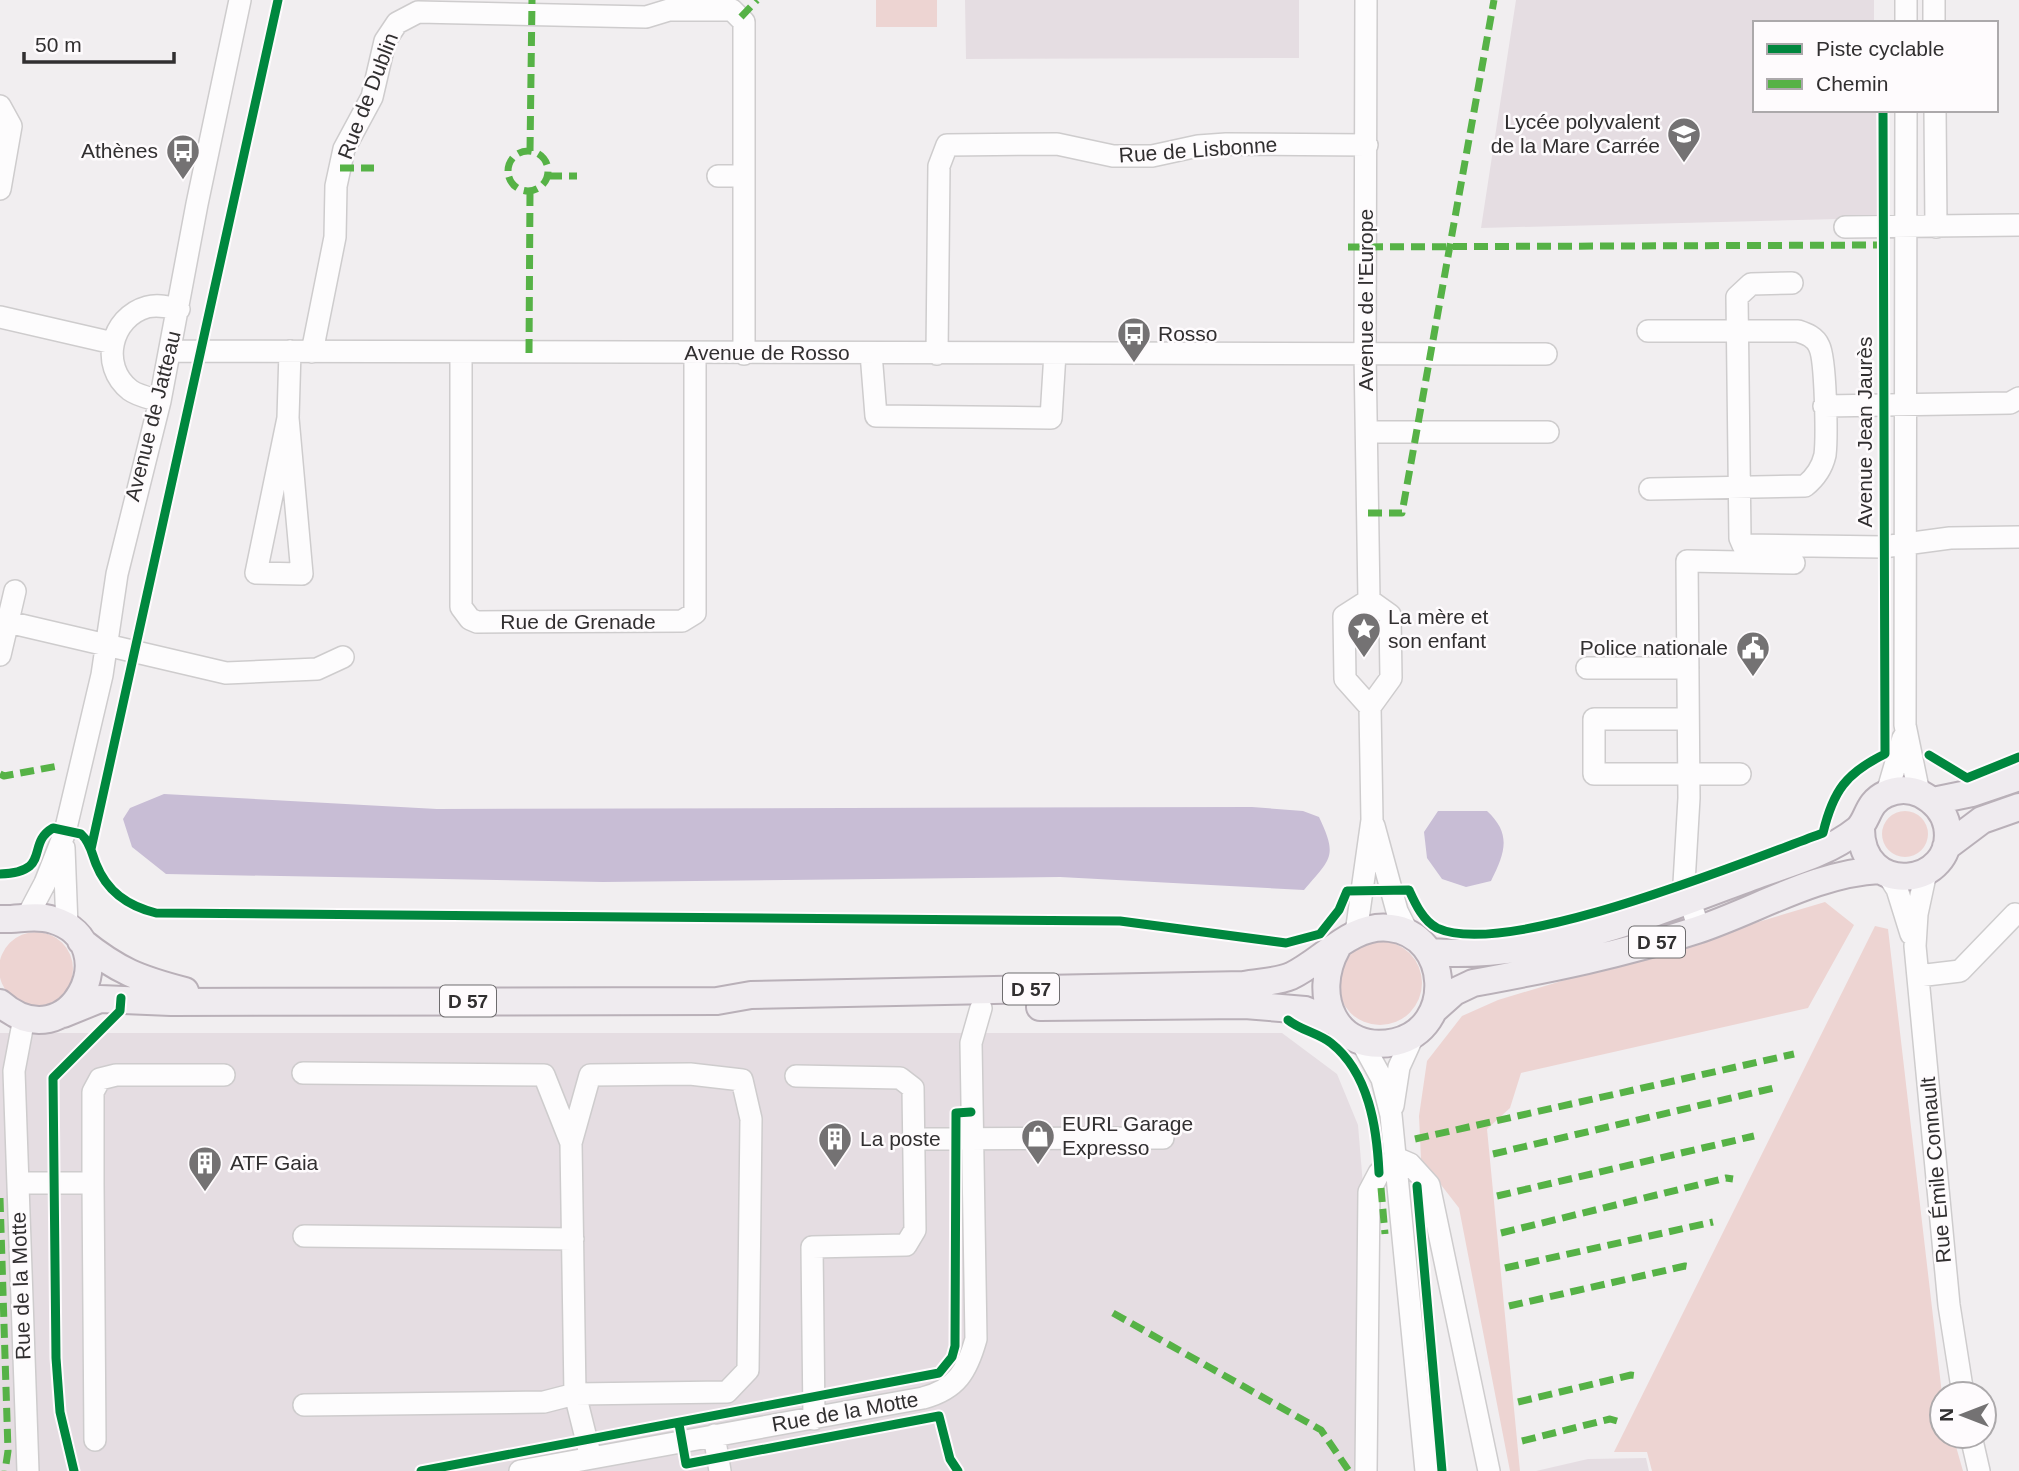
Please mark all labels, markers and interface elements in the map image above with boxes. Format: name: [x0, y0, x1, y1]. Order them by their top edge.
scale bar: [24, 21, 175, 65]
legend: [1753, 21, 1998, 112]
street label: Rue de Dublin: [333, 30, 402, 162]
text: 50 m: [35, 33, 82, 56]
text: Piste cyclable: [1816, 37, 1944, 60]
text: Chemin: [1816, 72, 1888, 95]
place label: Lycée polyvalent de la Mare Carrée: [1491, 110, 1660, 157]
school or university icon: Lycée polyvalent de la Mare Carrée: [1665, 115, 1703, 164]
bus stop icon: Athènes: [164, 132, 202, 181]
street label: Rue de Lisbonne: [1118, 132, 1278, 167]
place label: Athènes: [81, 139, 158, 162]
street label: Avenue de l'Europe: [1354, 209, 1377, 391]
bus stop icon: Rosso: [1115, 315, 1153, 364]
place label: Rosso: [1158, 322, 1218, 345]
street label: Avenue de Jatteau: [120, 328, 185, 503]
street label: Avenue Jean Jaurès: [1853, 336, 1876, 528]
street label: Avenue de Rosso: [684, 341, 850, 364]
place label: La mère et son enfant: [1388, 605, 1489, 652]
street label: Rue de Grenade: [500, 610, 656, 633]
place icon: La mère et son enfant: [1345, 610, 1383, 659]
public building icon: Police nationale: [1734, 629, 1772, 678]
place label: Police nationale: [1580, 636, 1728, 659]
road number: D 57: [1629, 926, 1685, 958]
road number: D 57: [1003, 973, 1059, 1004]
road number: D 57: [440, 986, 496, 1016]
street label: Rue Émile Connault: [1916, 1076, 1955, 1264]
place label: EURL Garage Expresso: [1062, 1112, 1193, 1159]
shop icon: EURL Garage Expresso: [1019, 1117, 1057, 1166]
building icon: La poste: [816, 1120, 854, 1169]
place label: La poste: [860, 1127, 941, 1150]
building icon: ATF Gaia: [186, 1144, 224, 1193]
place label: ATF Gaia: [230, 1151, 319, 1174]
street label: Rue de la Motte: [6, 1212, 35, 1361]
north arrow: [1928, 1380, 1998, 1450]
street label: Rue de la Motte: [770, 1387, 920, 1436]
text: N: [1936, 1408, 1957, 1422]

